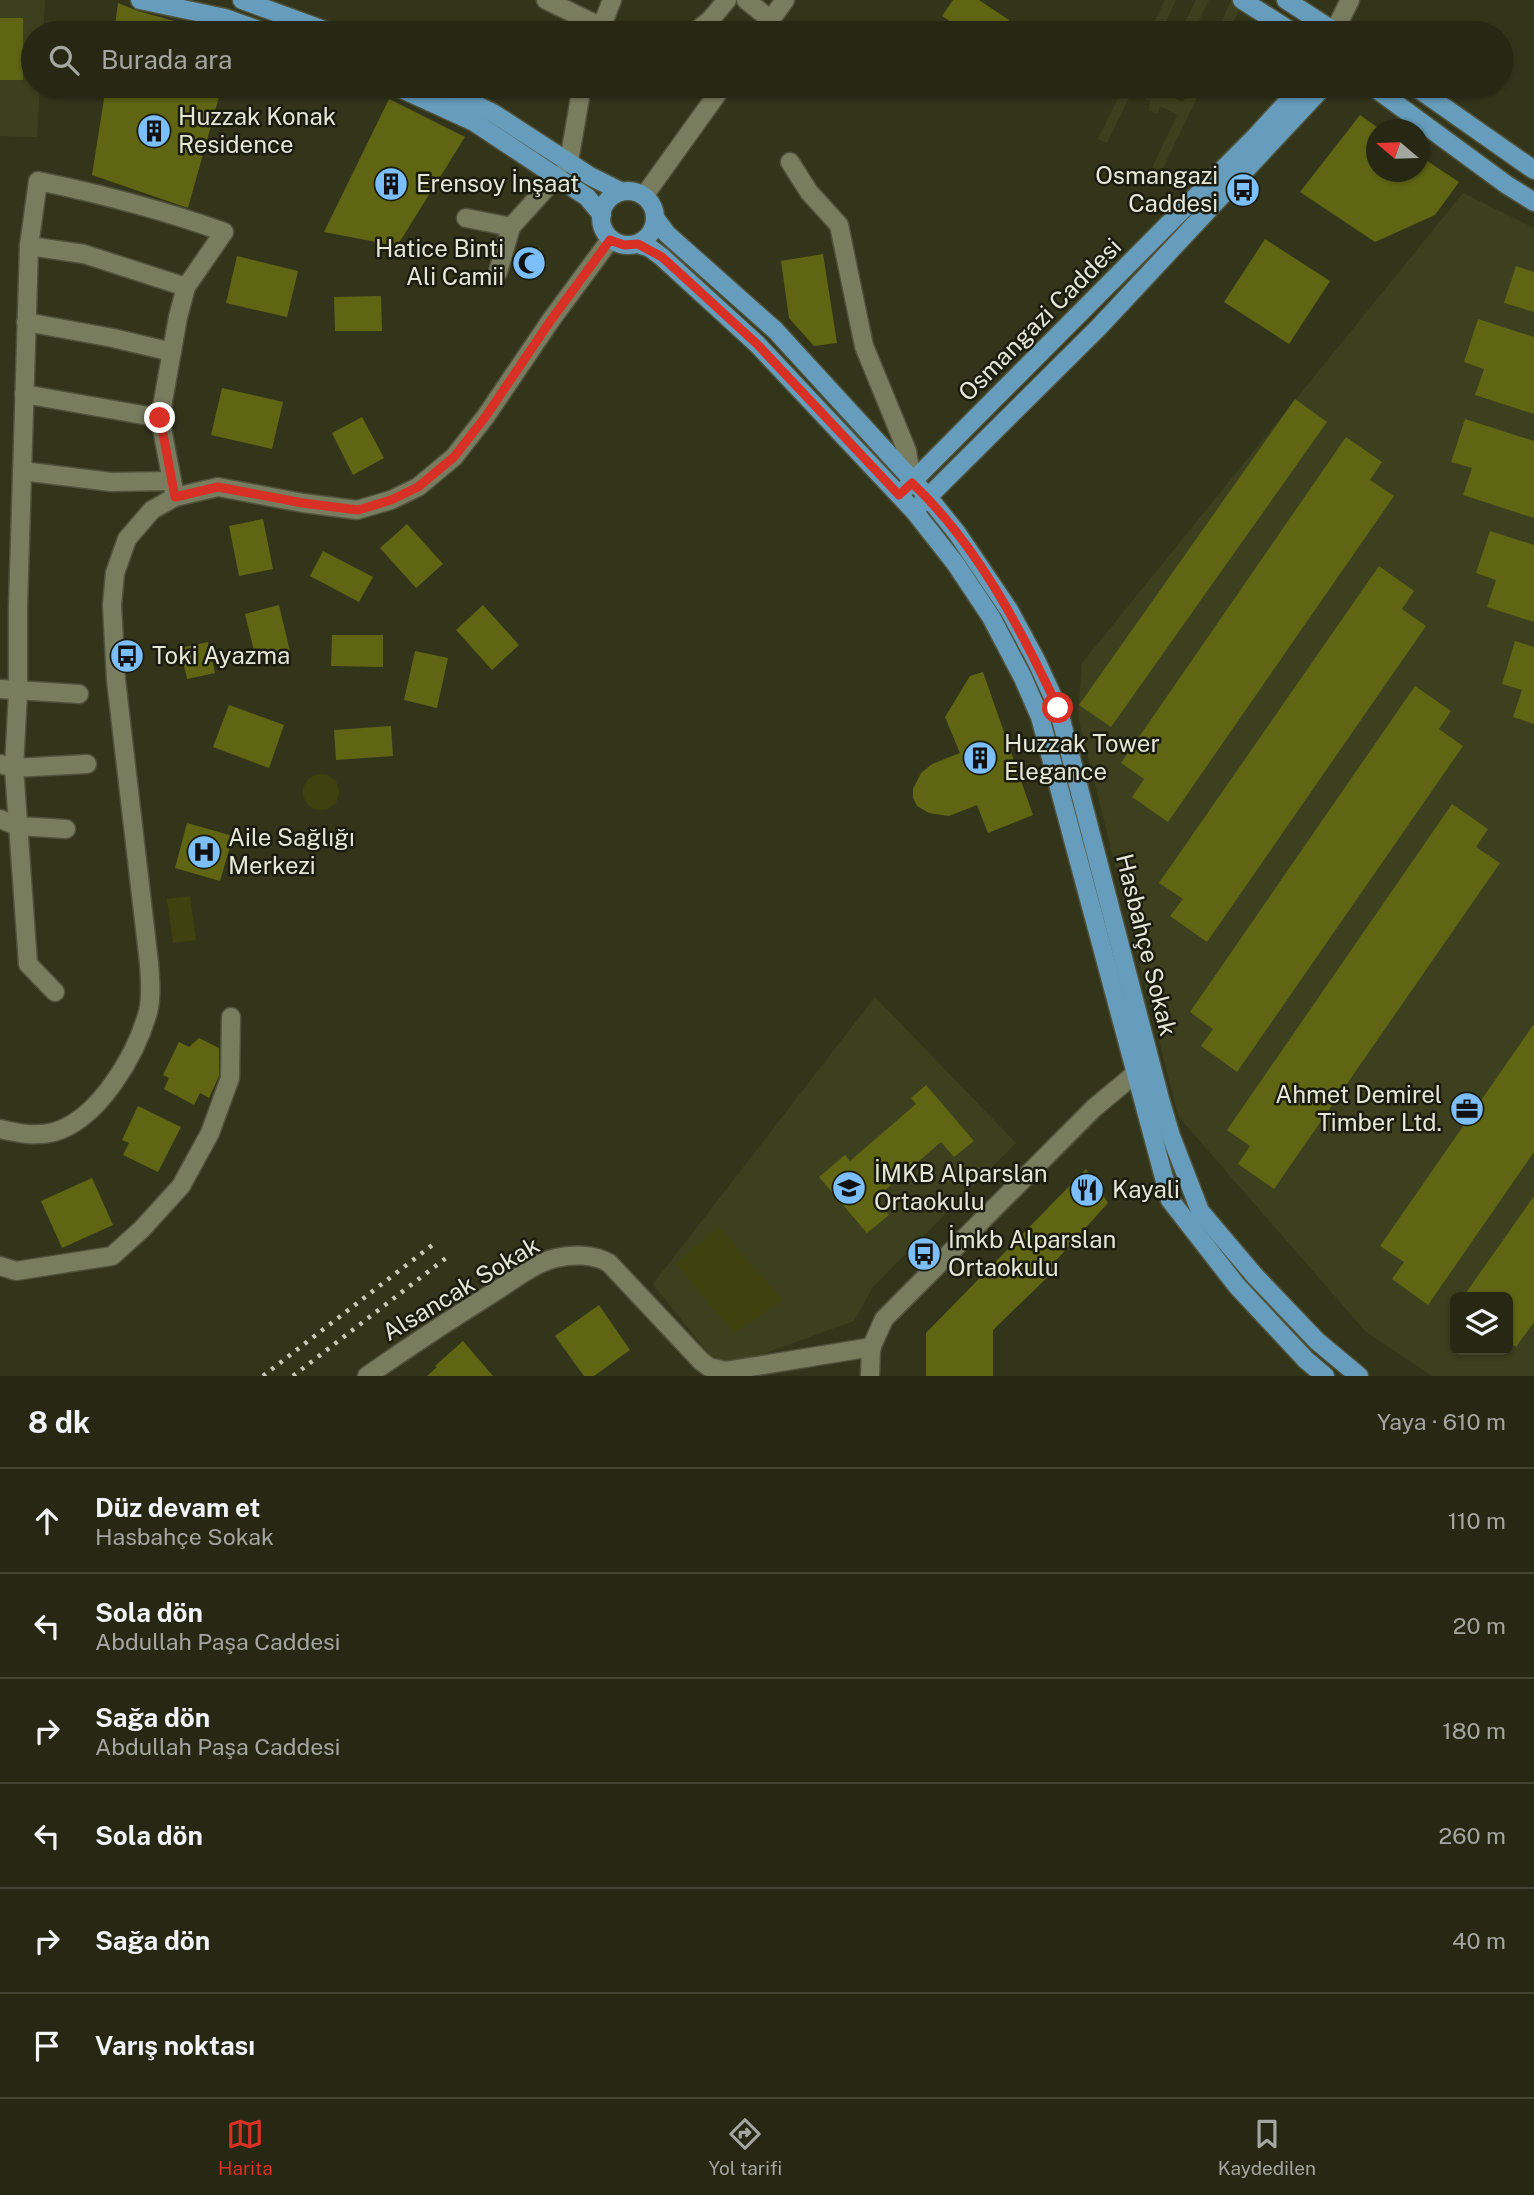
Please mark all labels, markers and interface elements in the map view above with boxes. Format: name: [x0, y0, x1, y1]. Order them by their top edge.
search box: [21, 21, 1513, 98]
icon: search: [45, 41, 83, 79]
text: Burada ara: [101, 44, 232, 75]
place label: Huzzak Konak Residence: [178, 102, 336, 158]
building icon: Huzzak Konak Residence: [135, 112, 173, 150]
north arrow: [1366, 119, 1429, 182]
place label: Osmangazi̇ Caddesi̇: [1095, 161, 1218, 217]
building icon: Erensoy İnşaat: [372, 165, 410, 203]
place label: Erensoy İnşaat: [416, 169, 579, 197]
bus stop icon: Osmangazi̇ Caddesi̇: [1224, 171, 1262, 209]
street label: Osmangazi Caddesi: [952, 232, 1126, 406]
place label: Hatice Binti Ali Camii: [375, 234, 504, 290]
mosque icon: Hatice Binti Ali Camii: [510, 244, 548, 282]
route end: [144, 402, 175, 433]
bus stop icon: Toki Ayazma: [108, 637, 146, 675]
place label: Toki Ayazma: [152, 641, 290, 669]
route start: [1042, 692, 1073, 723]
place label: Huzzak Tower Elegance: [1004, 729, 1160, 785]
building icon: Huzzak Tower Elegance: [961, 739, 999, 777]
place label: Aile Sağlığı Merkezi: [228, 823, 355, 879]
hospital icon: Aile Sağlığı Merkezi: [185, 833, 223, 871]
street label: Hasbahçe Sokak: [1111, 851, 1183, 1039]
place label: Ahmet Demirel Timber Ltd.: [1275, 1080, 1442, 1136]
office icon: Ahmet Demirel Timber Ltd.: [1448, 1090, 1486, 1128]
place label: İMKB Alparslan Ortaokulu: [874, 1159, 1048, 1215]
school or university icon: İMKB Alparslan Ortaokulu: [830, 1169, 868, 1207]
restaurant icon: Kayali: [1068, 1171, 1106, 1209]
place label: Kayali: [1112, 1175, 1180, 1203]
place label: İmkb Alparslan Ortaokulu: [948, 1225, 1116, 1281]
street label: Alsancak Sokak: [377, 1230, 544, 1346]
bus stop icon: İmkb Alparslan Ortaokulu: [905, 1235, 943, 1273]
map controls: [1450, 1292, 1513, 1355]
button: layers: [1450, 1292, 1513, 1355]
text: 8 dk: [28, 1404, 90, 1440]
text: Yaya · 610 m: [1377, 1408, 1506, 1435]
text: Düz devam et: [95, 1492, 260, 1523]
icon: ahead: [28, 1502, 66, 1540]
text: 110 m: [1448, 1507, 1506, 1534]
text: Hasbahçe Sokak: [95, 1523, 274, 1550]
text: Sola dön: [95, 1597, 203, 1628]
icon: left: [28, 1607, 66, 1645]
text: 20 m: [1453, 1612, 1506, 1639]
text: Abdullah Paşa Caddesi: [95, 1628, 340, 1655]
text: Sağa dön: [95, 1702, 210, 1733]
icon: right: [28, 1712, 66, 1750]
text: 180 m: [1442, 1717, 1506, 1744]
text: Abdullah Paşa Caddesi: [95, 1733, 340, 1760]
icon: left: [28, 1817, 66, 1855]
text: Sola dön: [95, 1820, 203, 1851]
text: 260 m: [1439, 1822, 1506, 1849]
icon: right: [28, 1922, 66, 1960]
text: Sağa dön: [95, 1925, 210, 1956]
text: 40 m: [1452, 1927, 1506, 1954]
icon: arrive: [28, 2027, 66, 2065]
text: Varış noktası: [95, 2030, 255, 2061]
tab: Harita: [218, 2115, 273, 2179]
tab: Yol tarifi: [709, 2115, 782, 2179]
tab: Kaydedilen: [1218, 2115, 1316, 2179]

